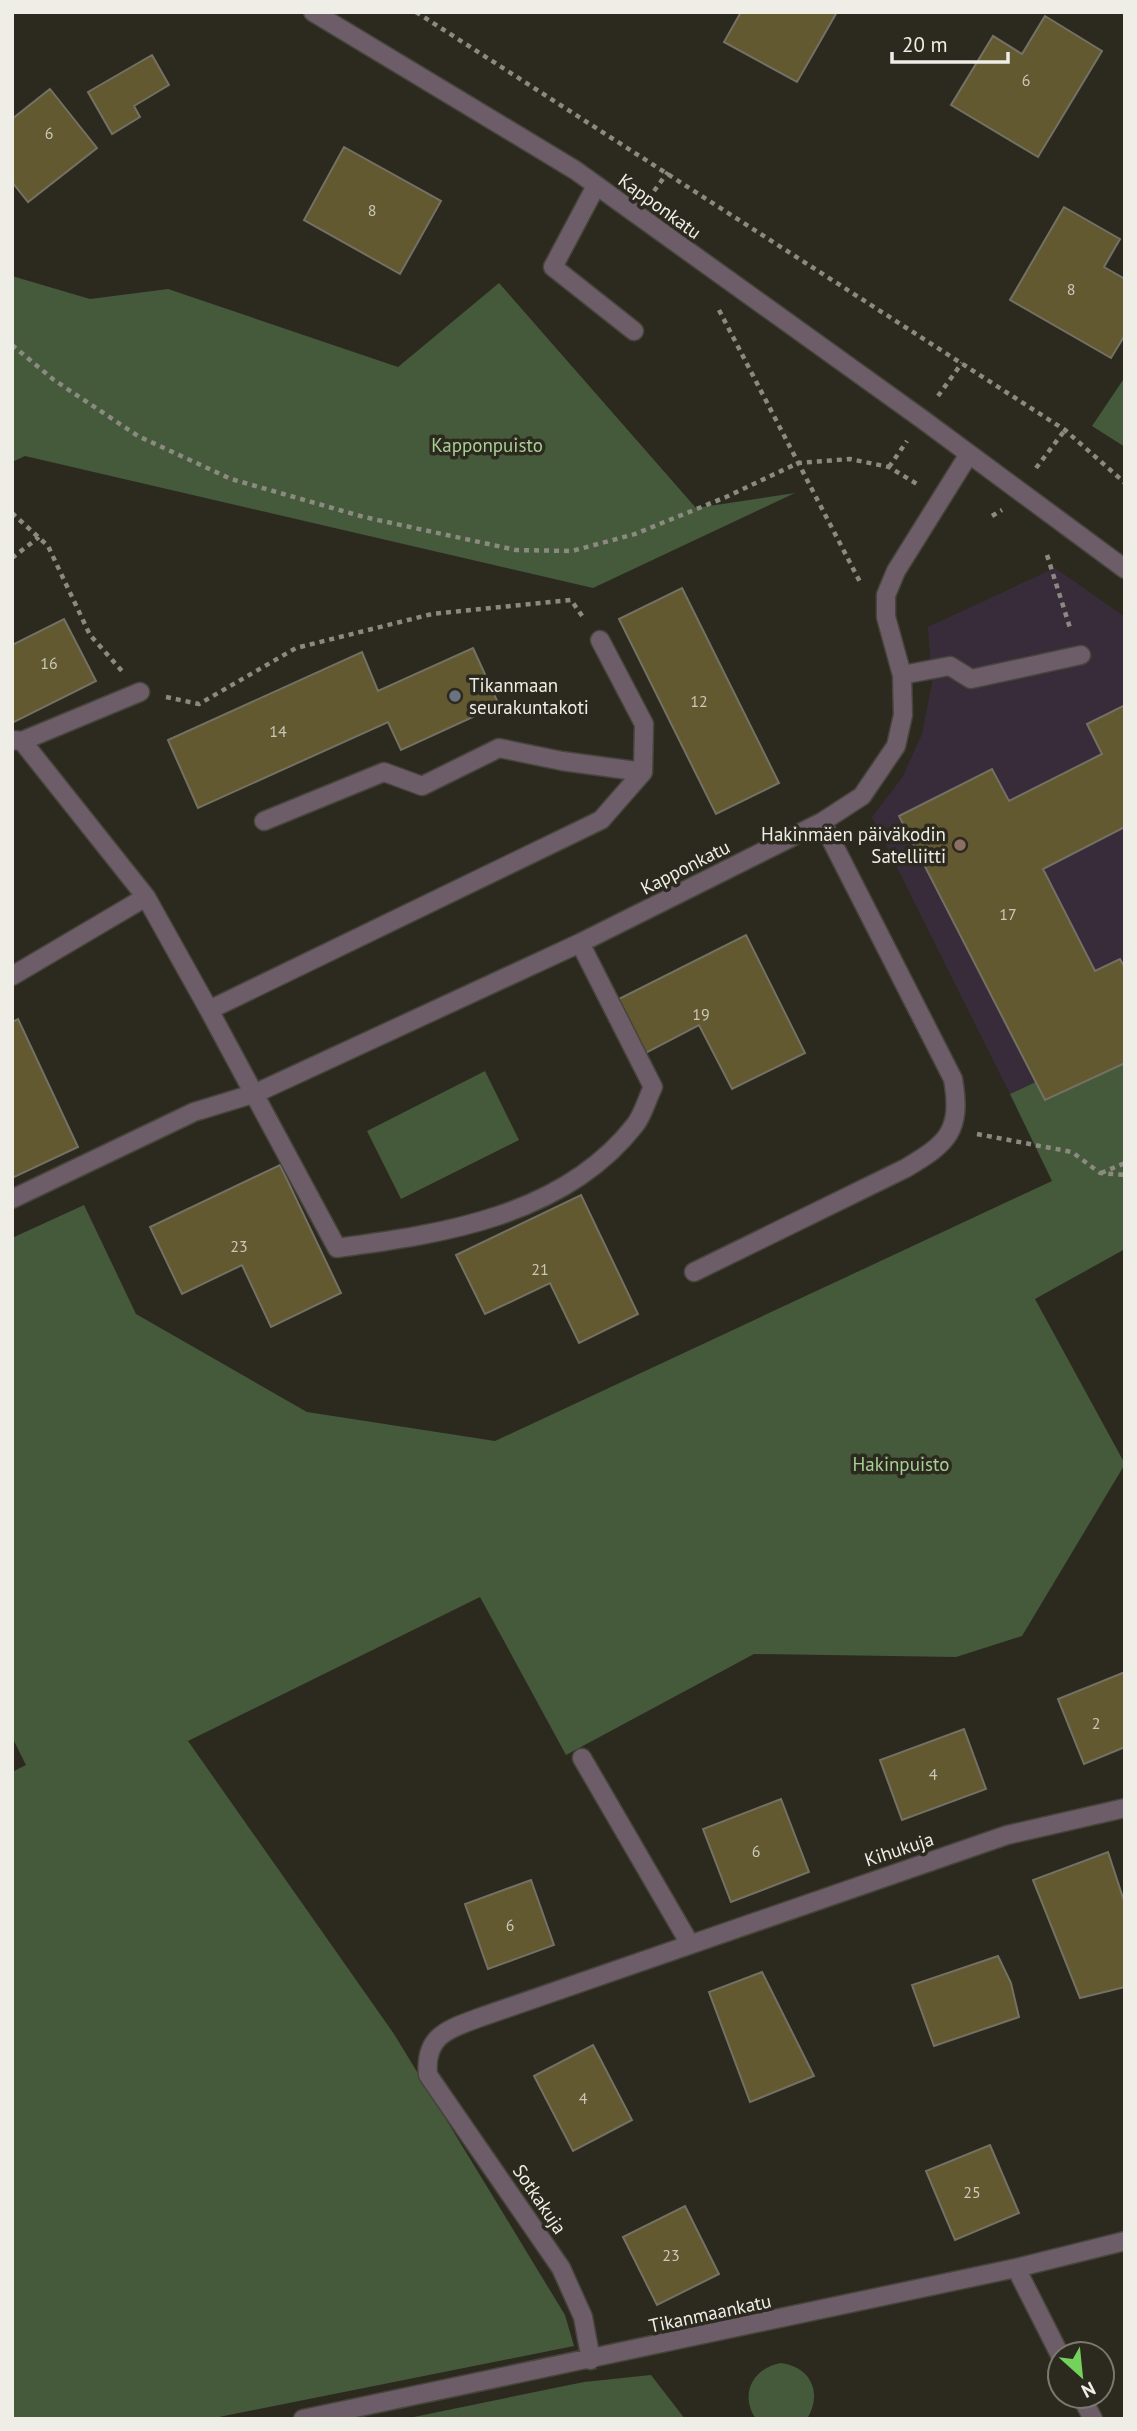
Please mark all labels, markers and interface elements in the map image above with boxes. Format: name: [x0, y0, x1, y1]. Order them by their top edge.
scale bar: [892, 21, 1007, 65]
text: 20 m: [902, 31, 948, 58]
house number: 6: [1022, 70, 1030, 90]
house number: 6: [45, 123, 53, 143]
street label: Kapponkatu: [614, 168, 706, 244]
house number: 8: [368, 200, 376, 220]
house number: 8: [1067, 279, 1075, 299]
park label: Kapponpuisto: [431, 433, 543, 457]
house number: 16: [40, 653, 58, 673]
place label: Tikanmaan seurakuntakoti: [469, 673, 589, 719]
marker: Tikanmaan seurakuntakoti: [447, 688, 463, 704]
house number: 12: [690, 691, 708, 711]
house number: 14: [269, 721, 287, 741]
place label: Hakinmäen päiväkodin Satelliitti: [761, 822, 946, 868]
street label: Kapponkatu: [636, 834, 734, 900]
marker: Hakinmäen päiväkodin Satelliitti: [952, 837, 968, 853]
house number: 17: [999, 904, 1017, 924]
house number: 19: [692, 1004, 710, 1024]
house number: 23: [230, 1236, 248, 1256]
house number: 21: [531, 1259, 549, 1279]
park label: Hakinpuisto: [853, 1452, 949, 1476]
house number: 2: [1092, 1713, 1100, 1733]
house number: 4: [929, 1764, 938, 1784]
street label: Kihukuja: [861, 1827, 937, 1871]
house number: 6: [752, 1841, 760, 1861]
house number: 6: [506, 1915, 514, 1935]
house number: 4: [579, 2088, 588, 2108]
street label: Sotkakuja: [508, 2160, 572, 2238]
house number: 25: [963, 2182, 981, 2202]
house number: 23: [662, 2245, 680, 2265]
street label: Tikanmaankatu: [647, 2288, 773, 2338]
north arrow: [1046, 2340, 1116, 2410]
text: N: [1078, 2377, 1100, 2404]

